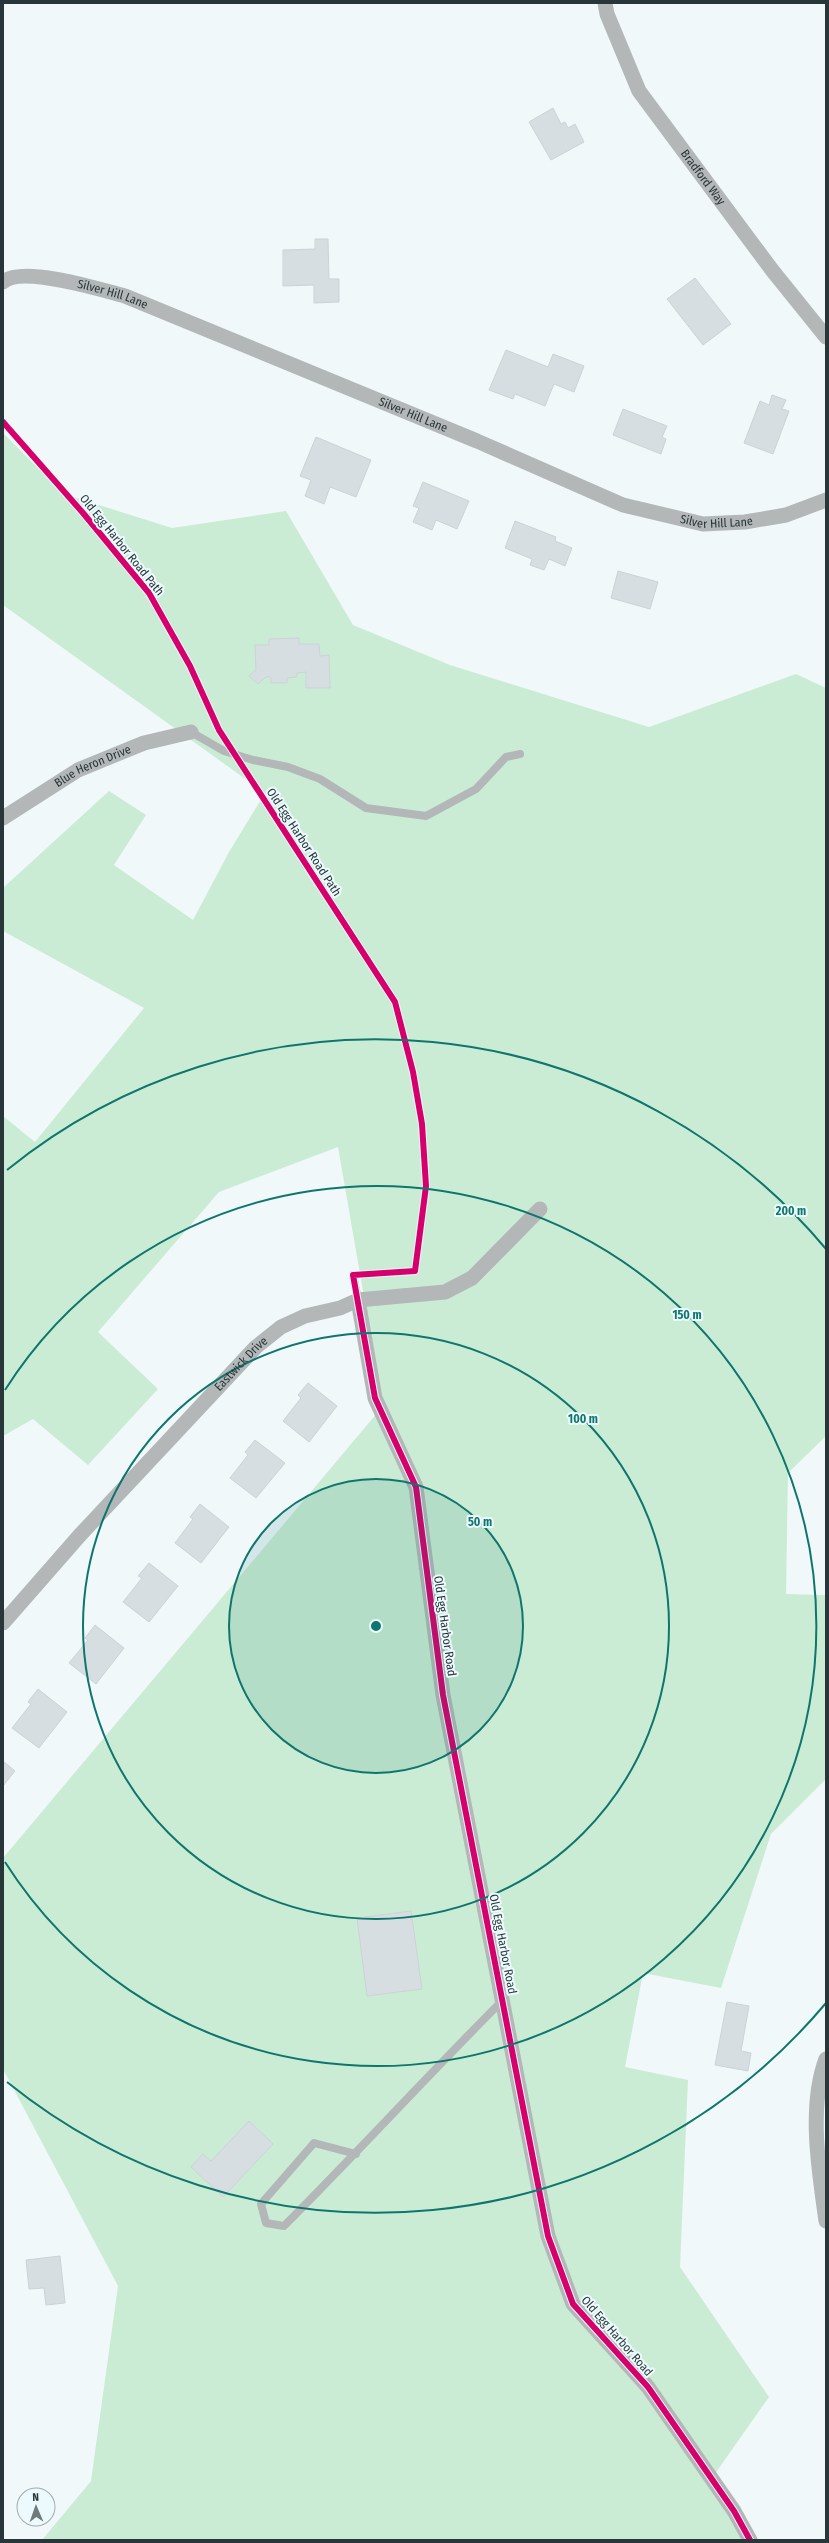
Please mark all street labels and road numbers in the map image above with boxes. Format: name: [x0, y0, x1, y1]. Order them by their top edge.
street label: Bradford Way: [678, 147, 729, 208]
street label: Silver Hill Lane: [76, 277, 150, 312]
street label: Silver Hill Lane: [377, 394, 450, 435]
street label: Old Egg Harbor Road Path: [77, 492, 167, 598]
street label: Silver Hill Lane: [679, 512, 754, 531]
street label: Blue Heron Drive: [52, 742, 133, 790]
street label: Old Egg Harbor Road Path: [264, 785, 344, 899]
street label: Eastwick Drive: [212, 1334, 270, 1394]
street label: Old Egg Harbor Road: [431, 1575, 459, 1677]
street label: Old Egg Harbor Road: [486, 1893, 520, 1995]
street label: Old Egg Harbor Road: [578, 2293, 656, 2379]

